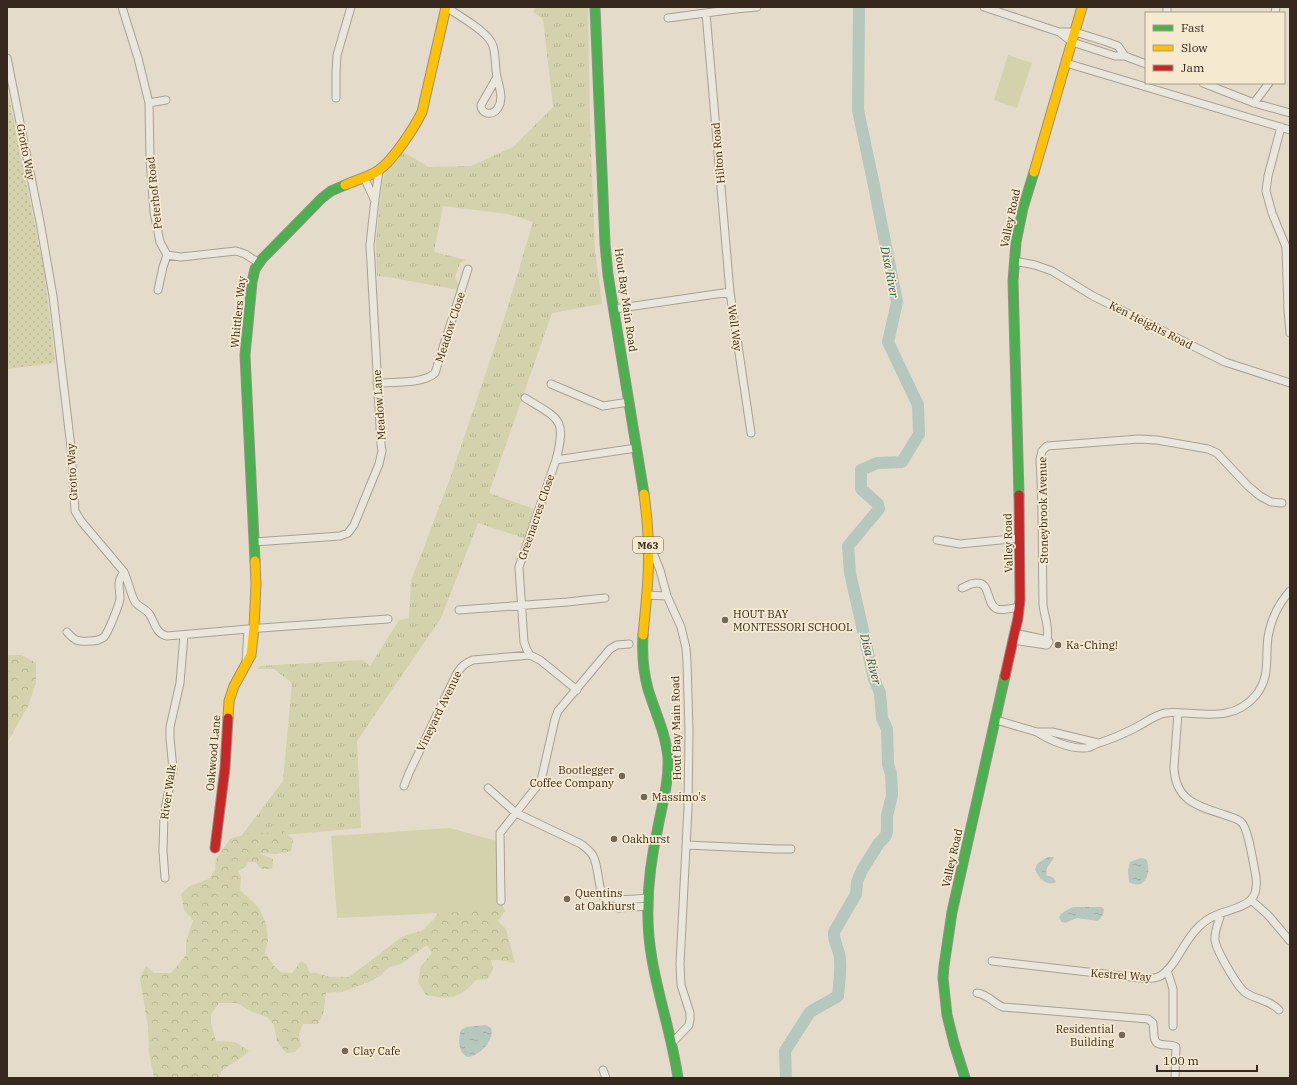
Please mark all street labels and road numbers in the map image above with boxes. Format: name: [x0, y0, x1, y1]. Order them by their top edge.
street label: Hilton Road: [708, 122, 728, 184]
street label: Grotto Way: [14, 123, 38, 182]
street label: Peterhof Road: [143, 156, 165, 230]
street label: Valley Road: [997, 187, 1023, 249]
street label: Hout Bay Main Road: [612, 247, 640, 353]
street label: Whittlers Way: [227, 275, 249, 349]
street label: Meadow Close: [432, 290, 468, 364]
street label: Ken Heights Road: [1107, 298, 1195, 352]
street label: Well Way: [725, 304, 745, 352]
street label: Meadow Lane: [370, 369, 388, 441]
street label: Grotto Way: [64, 443, 80, 501]
street label: Stoneybrook Avenue: [1035, 456, 1051, 564]
street label: Greenacres Close: [515, 472, 557, 562]
street label: Valley Road: [1000, 513, 1016, 573]
road number: M63: [633, 537, 663, 553]
street label: Vineyard Avenue: [413, 668, 465, 754]
street label: Hout Bay Main Road: [668, 675, 684, 780]
street label: Oakwood Lane: [203, 714, 223, 792]
street label: River Walk: [157, 763, 179, 821]
street label: Valley Road: [938, 827, 966, 889]
street label: Kestrel Way: [1090, 966, 1152, 984]

